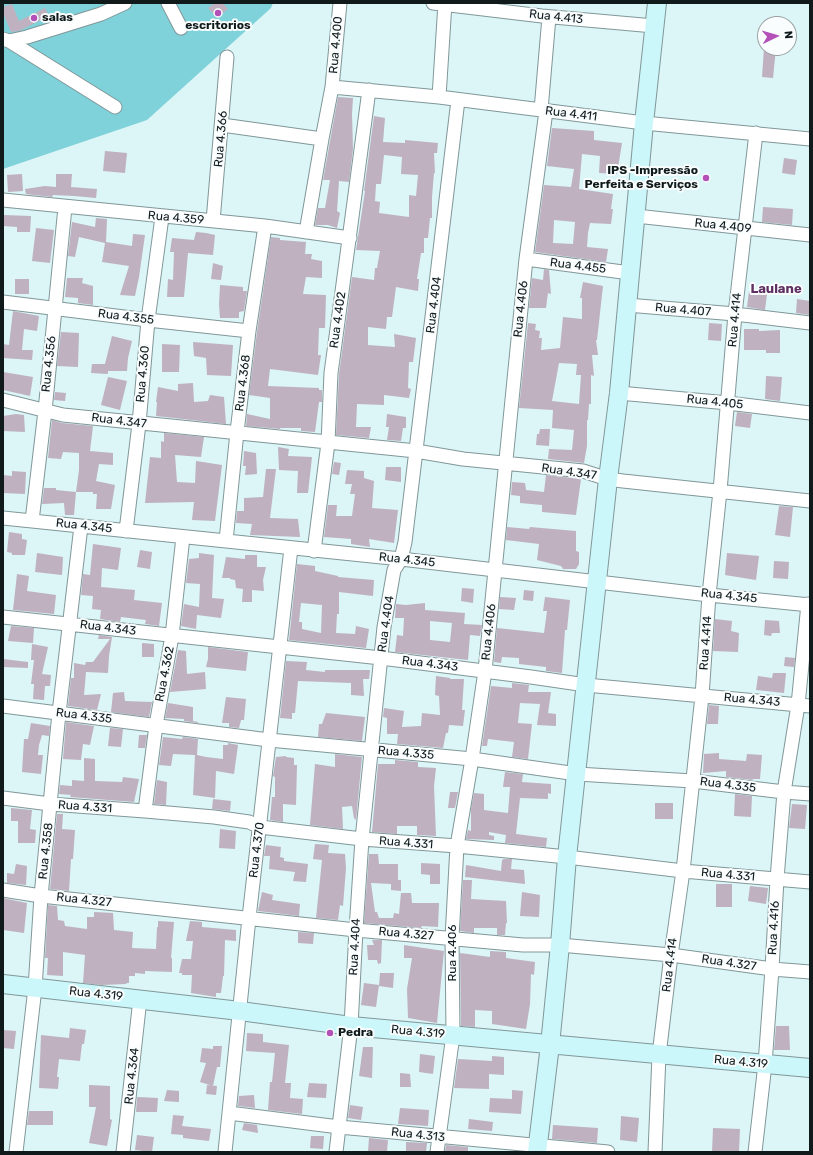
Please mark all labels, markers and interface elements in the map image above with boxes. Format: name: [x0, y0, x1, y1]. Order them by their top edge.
street label: Rua 4.413: [528, 7, 584, 27]
marker: escritorios: [213, 8, 223, 18]
place label: salas: [42, 11, 73, 25]
marker: salas: [29, 13, 39, 23]
street label: Rua 4.400: [326, 16, 346, 74]
north arrow: [757, 16, 797, 56]
place label: escritorios: [185, 19, 251, 33]
text: N: [782, 30, 795, 40]
street label: Rua 4.411: [544, 104, 598, 124]
street label: Rua 4.366: [211, 110, 231, 168]
place label: IPS -Impressão Perfeita e Serviços: [585, 164, 698, 192]
marker: IPS -Impressão Perfeita e Serviços: [701, 173, 711, 183]
street label: Rua 4.359: [147, 208, 205, 228]
street label: Rua 4.409: [694, 216, 752, 236]
street label: Rua 4.455: [549, 255, 607, 277]
street label: Rua 4.404: [423, 276, 445, 334]
street label: Rua 4.406: [511, 280, 531, 338]
district label: Laulane: [750, 281, 802, 297]
street label: Rua 4.402: [327, 291, 349, 349]
street label: Rua 4.414: [725, 292, 745, 348]
street label: Rua 4.407: [654, 300, 712, 320]
street label: Rua 4.355: [97, 306, 155, 328]
street label: Rua 4.356: [39, 335, 59, 393]
street label: Rua 4.360: [133, 345, 153, 403]
street label: Rua 4.368: [232, 354, 254, 412]
street label: Rua 4.405: [686, 392, 744, 412]
street label: Rua 4.347: [91, 410, 147, 432]
street label: Rua 4.347: [540, 461, 598, 483]
street label: Rua 4.345: [55, 516, 113, 536]
street label: Rua 4.345: [378, 550, 436, 570]
street label: Rua 4.345: [700, 586, 758, 606]
street label: Rua 4.404: [375, 595, 397, 653]
street label: Rua 4.406: [479, 603, 499, 661]
street label: Rua 4.414: [697, 615, 715, 671]
street label: Rua 4.343: [79, 617, 137, 639]
street label: Rua 4.362: [153, 645, 177, 703]
street label: Rua 4.343: [401, 653, 459, 675]
street label: Rua 4.343: [723, 690, 781, 710]
street label: Rua 4.335: [55, 705, 113, 727]
street label: Rua 4.335: [377, 743, 435, 763]
street label: Rua 4.335: [699, 774, 757, 796]
street label: Rua 4.331: [57, 798, 113, 816]
street label: Rua 4.370: [246, 821, 268, 879]
street label: Rua 4.358: [36, 822, 56, 880]
street label: Rua 4.331: [378, 834, 434, 852]
street label: Rua 4.331: [700, 865, 756, 885]
street label: Rua 4.327: [56, 890, 112, 910]
street label: Rua 4.416: [765, 900, 783, 956]
street label: Rua 4.404: [346, 918, 364, 976]
street label: Rua 4.327: [378, 924, 434, 944]
street label: Rua 4.406: [446, 924, 460, 982]
street label: Rua 4.414: [660, 937, 680, 993]
street label: Rua 4.327: [701, 952, 757, 974]
street label: Rua 4.319: [68, 984, 124, 1004]
street label: Rua 4.319: [390, 1022, 446, 1042]
place label: Pedra: [338, 1026, 373, 1040]
marker: Pedra: [325, 1028, 335, 1038]
street label: Rua 4.364: [122, 1047, 142, 1105]
street label: Rua 4.319: [713, 1052, 769, 1072]
street label: Rua 4.313: [390, 1125, 446, 1145]

